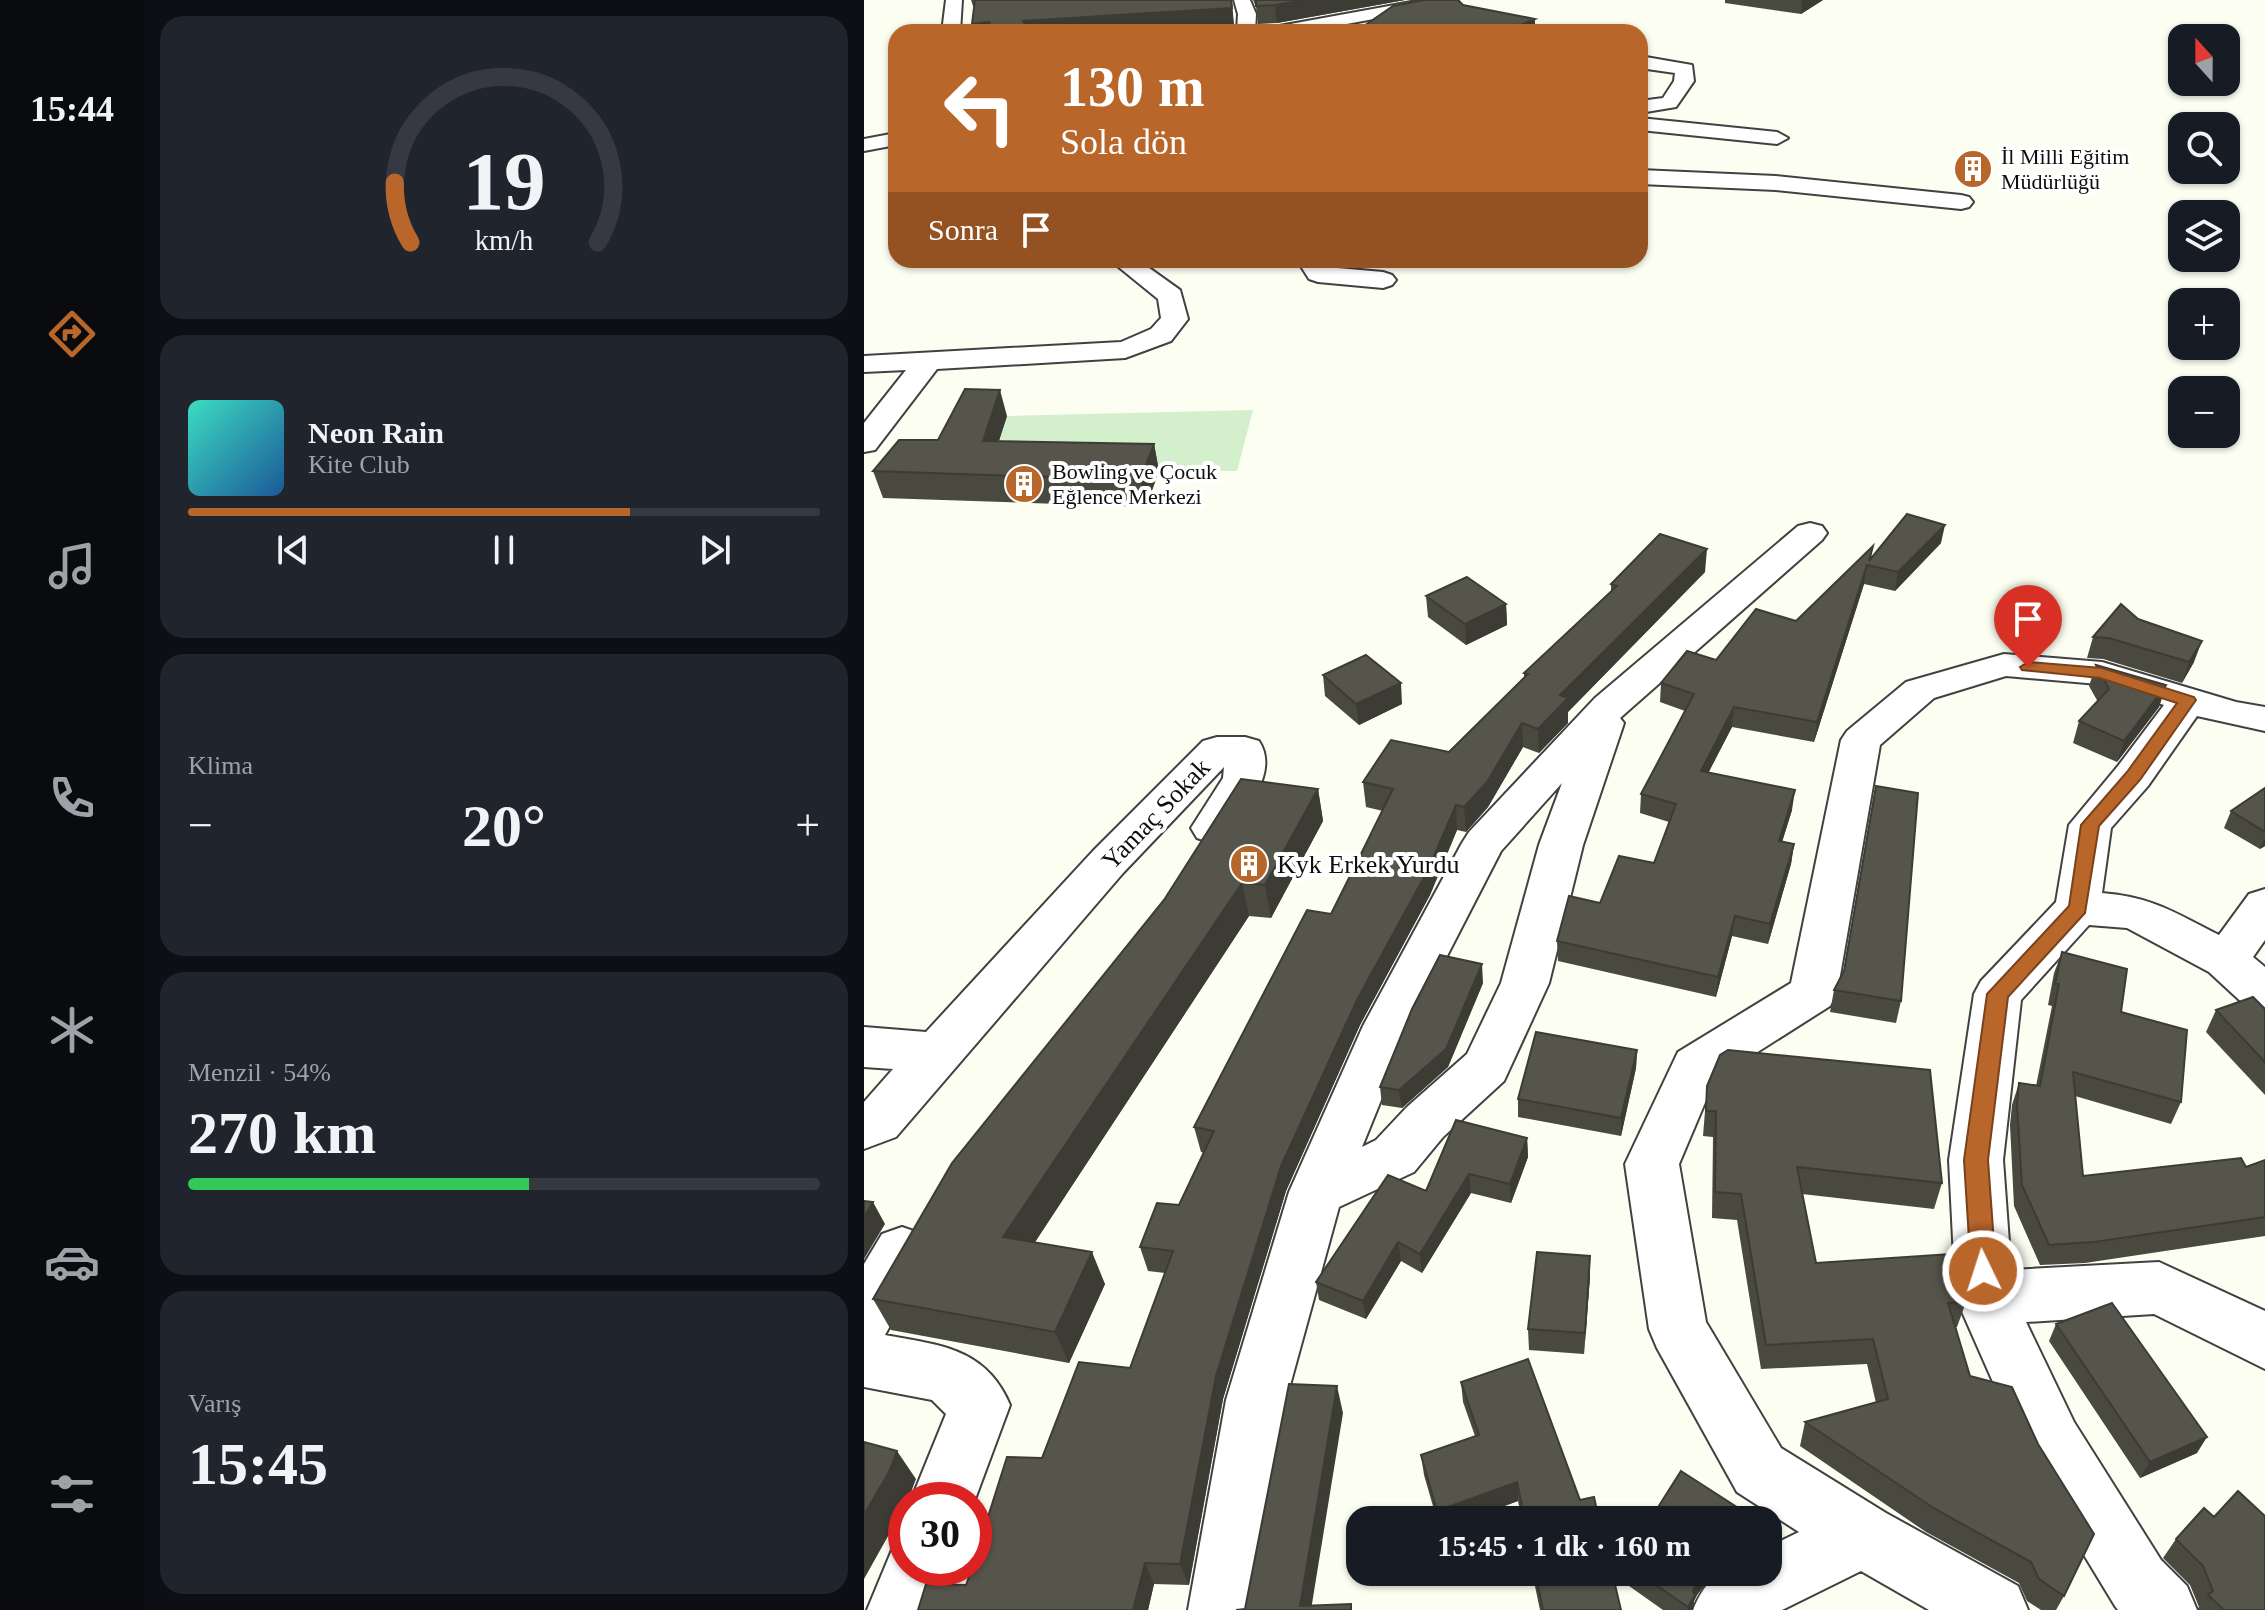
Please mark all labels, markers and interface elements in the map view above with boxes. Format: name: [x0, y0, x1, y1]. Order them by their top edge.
north arrow: [2168, 24, 2240, 96]
map controls: [2168, 24, 2240, 448]
icon: left: [928, 56, 1032, 160]
text: 130 m: [1060, 56, 1205, 118]
text: 15:44: [30, 89, 114, 129]
button: search: [2168, 112, 2240, 184]
text: Sola dön: [1060, 122, 1187, 162]
text: 19: [462, 135, 546, 227]
place label: İl Milli Eğitim Müdürlüğü: [2001, 144, 2129, 194]
building icon: İl Milli Eğitim Müdürlüğü: [1952, 148, 1994, 190]
button: layers: [2168, 200, 2240, 272]
icon: arrive: [1014, 208, 1058, 252]
text: Sonra: [928, 213, 998, 246]
text: km/h: [475, 226, 533, 257]
button: +: [2168, 288, 2240, 360]
icon: directions: [44, 306, 100, 362]
button: −: [2168, 376, 2240, 448]
text: Neon Rain: [308, 416, 444, 449]
text: Kite Club: [308, 450, 410, 479]
place label: Bowling ve Çocuk Eğlence Merkezi: [1052, 459, 1217, 509]
building icon: Bowling ve Çocuk Eğlence Merkezi: [1003, 463, 1045, 505]
icon: previous: [271, 528, 315, 572]
icon: pause: [482, 528, 526, 572]
icon: next: [693, 528, 737, 572]
icon: music: [44, 538, 100, 594]
pin: [1994, 585, 2062, 667]
icon: arrive: [2006, 597, 2050, 641]
text: Klima: [188, 751, 253, 780]
street label: Yamaç Sokak: [1096, 753, 1216, 875]
icon: phone: [44, 770, 100, 826]
text: 20°: [462, 793, 546, 859]
text: −: [188, 801, 213, 850]
text: +: [795, 801, 820, 850]
building icon: Kyk Erkek Yurdu: [1228, 843, 1270, 885]
place label: Kyk Erkek Yurdu: [1277, 850, 1459, 879]
icon: climate: [44, 1002, 100, 1058]
text: Menzil · 54%: [188, 1058, 331, 1087]
text: 270 km: [188, 1100, 376, 1166]
position arrow: [1941, 1229, 2025, 1313]
icon: car: [44, 1234, 100, 1290]
text: Varış: [188, 1389, 241, 1418]
text: 15:45: [188, 1431, 328, 1497]
icon: filters: [44, 1466, 100, 1522]
speed limit sign: 30: [888, 1482, 992, 1586]
text: 15:45 · 1 dk · 160 m: [1437, 1529, 1691, 1562]

